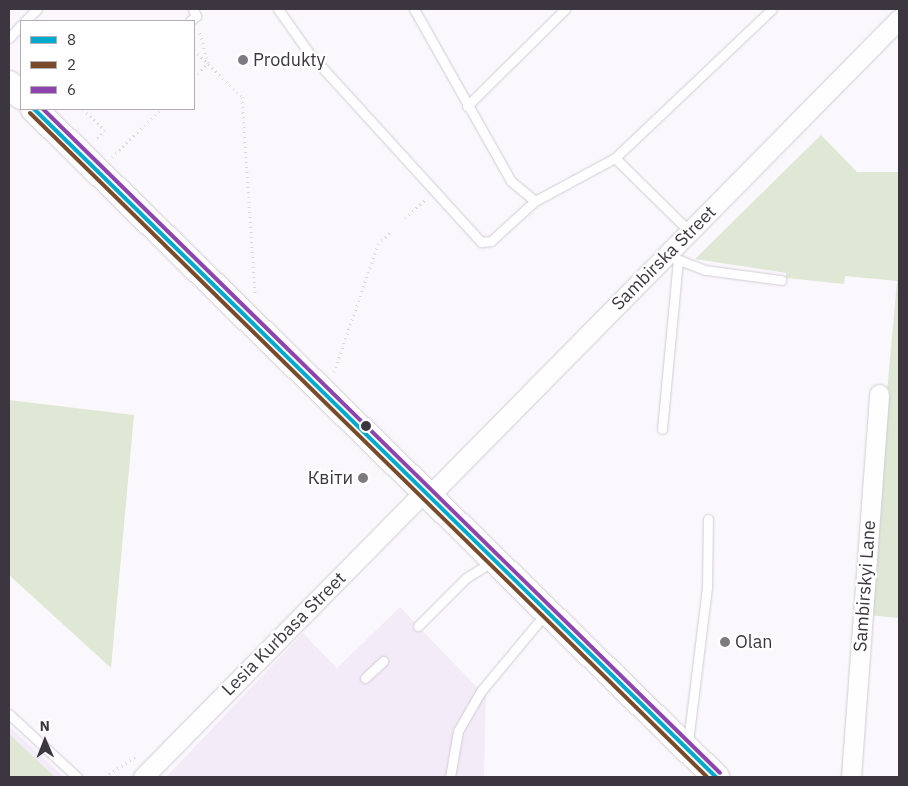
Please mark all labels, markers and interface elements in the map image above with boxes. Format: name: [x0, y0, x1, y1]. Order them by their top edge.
legend: [20, 20, 195, 110]
text: 8: [67, 30, 76, 49]
place label: Produkty: [253, 49, 326, 71]
marker: Produkty: [237, 54, 249, 66]
text: 2: [67, 55, 76, 74]
text: 6: [67, 80, 76, 99]
street label: Sambirska Street: [607, 201, 721, 315]
unlabelled marker: [361, 421, 371, 431]
place label: Квіти: [308, 467, 353, 489]
marker: Квіти: [357, 472, 369, 484]
street label: Sambirskyi Lane: [850, 519, 880, 653]
street label: Lesia Kurbasa Street: [218, 568, 350, 700]
place label: Olan: [735, 631, 772, 653]
marker: Olan: [719, 636, 731, 648]
north arrow: [20, 716, 70, 766]
text: N: [40, 717, 50, 735]

